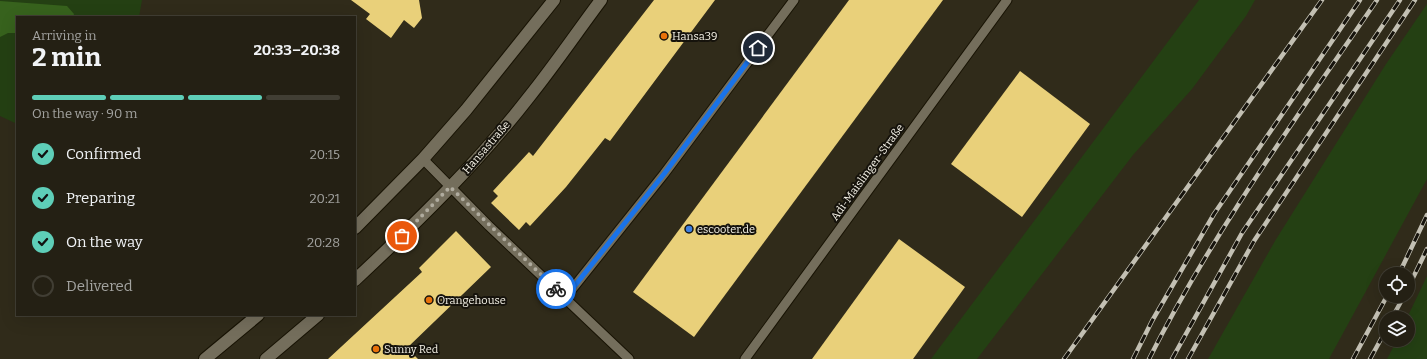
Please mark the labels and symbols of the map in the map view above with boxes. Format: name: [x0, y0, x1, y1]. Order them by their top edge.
place label: Hansa39: [672, 30, 718, 43]
marker: Hansa39: [659, 31, 669, 41]
pin: [741, 31, 775, 65]
street label: Hansastraße: [460, 118, 513, 176]
street label: Adi-Maislinger-Straße: [828, 122, 907, 223]
pin: [385, 219, 419, 253]
place label: escooter.de: [697, 223, 755, 236]
marker: escooter.de: [684, 224, 694, 234]
courier: [536, 269, 576, 309]
place label: Orangehouse: [437, 294, 506, 307]
marker: Orangehouse: [424, 295, 434, 305]
place label: Sunny Red: [384, 343, 439, 356]
marker: Sunny Red: [371, 344, 381, 354]

